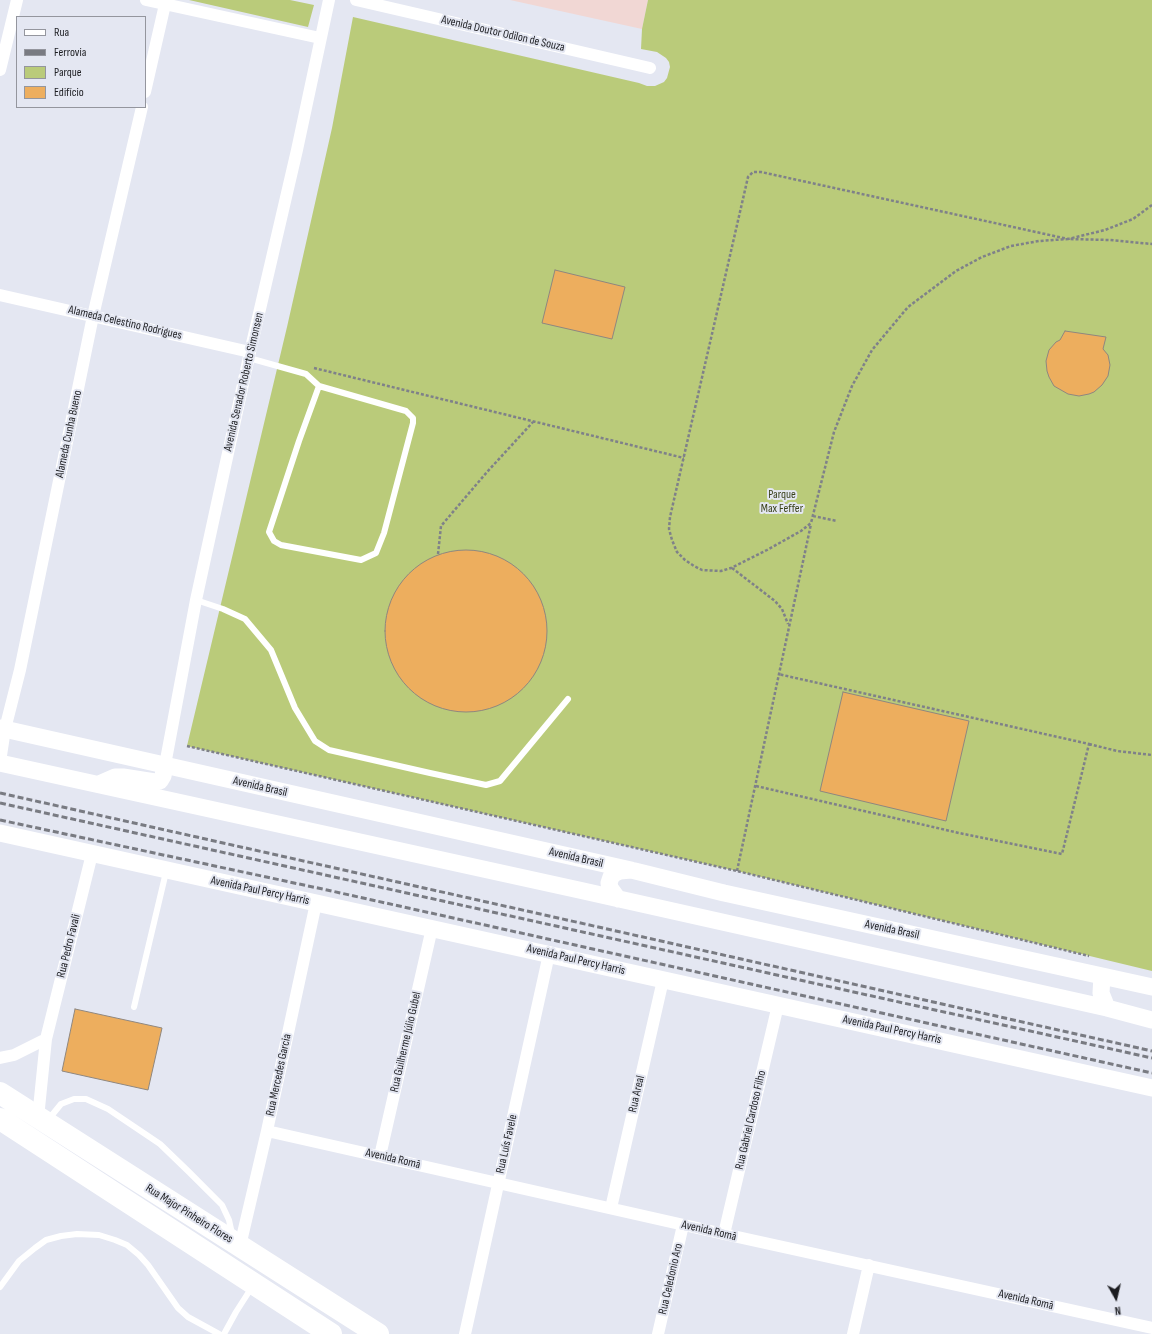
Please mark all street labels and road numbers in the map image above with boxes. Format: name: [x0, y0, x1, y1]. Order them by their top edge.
street label: Avenida Doutor Odilon de Souza: [440, 13, 566, 55]
street label: Alameda Celestino Rodrigues: [67, 303, 183, 343]
street label: Avenida Senador Roberto Simonsen: [221, 311, 267, 453]
street label: Alameda Cunha Bueno: [53, 389, 85, 479]
street label: Avenida Brasil: [231, 774, 289, 800]
street label: Avenida Brasil: [547, 845, 605, 871]
street label: Avenida Paul Percy Harris: [209, 874, 311, 908]
street label: Rua Pedro Favali: [54, 913, 84, 979]
street label: Avenida Brasil: [863, 917, 921, 943]
street label: Avenida Paul Percy Harris: [525, 942, 627, 978]
street label: Rua Guilherme Júlio Gubel: [387, 990, 425, 1094]
street label: Avenida Paul Percy Harris: [841, 1013, 943, 1047]
street label: Rua Mercedes Garcia: [263, 1033, 295, 1117]
street label: Rua Gabriel Cardoso Filho: [733, 1069, 769, 1171]
street label: Rua Areal: [626, 1074, 648, 1114]
street label: Rua Luís Favele: [493, 1113, 521, 1175]
street label: Avenida Romã: [364, 1146, 422, 1172]
street label: Rua Major Pinheiro Flores: [143, 1181, 235, 1247]
street label: Avenida Romã: [680, 1218, 738, 1244]
street label: Rua Celedonio Aro: [656, 1242, 686, 1316]
street label: Avenida Romã: [997, 1287, 1055, 1313]

